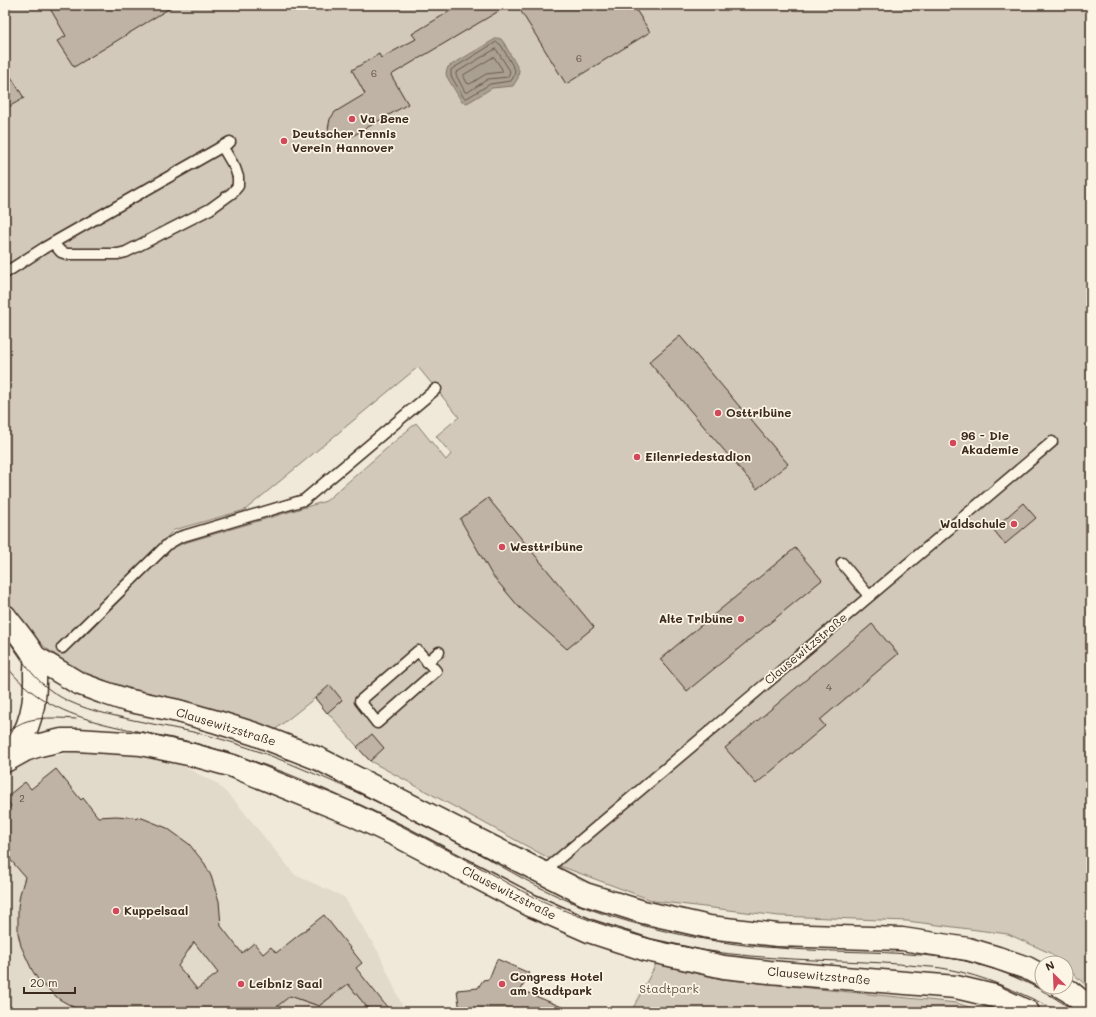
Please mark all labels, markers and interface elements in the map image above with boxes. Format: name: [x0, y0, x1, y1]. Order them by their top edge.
house number: 6: [576, 51, 582, 65]
house number: 6: [371, 66, 377, 80]
place label: Va Bene: [360, 110, 409, 126]
marker: Va Bene: [347, 114, 357, 124]
place label: Deutscher Tennis Verein Hannover: [292, 125, 396, 155]
marker: Deutscher Tennis Verein Hannover: [279, 136, 289, 146]
place label: Osttribüne: [726, 404, 791, 420]
marker: Osttribüne: [713, 408, 723, 418]
place label: 96 - Die Akademie: [961, 427, 1019, 457]
marker: 96 - Die Akademie: [948, 438, 958, 448]
place label: Eilenriedestadion: [645, 448, 751, 464]
marker: Eilenriedestadion: [632, 452, 642, 462]
place label: Waldschule: [940, 515, 1006, 531]
marker: Waldschule: [1009, 519, 1019, 529]
place label: Westtribüne: [510, 538, 583, 554]
marker: Westtribüne: [497, 542, 507, 552]
street label: Clausewitzstraße: [761, 609, 850, 688]
place label: Alte Tribüne: [659, 610, 733, 626]
marker: Alte Tribüne: [736, 614, 746, 624]
house number: 4: [826, 680, 832, 694]
street label: Clausewitzstraße: [174, 703, 278, 749]
house number: 2: [19, 791, 25, 805]
street label: Clausewitzstraße: [460, 861, 559, 923]
place label: Kuppelsaal: [124, 902, 188, 918]
marker: Kuppelsaal: [111, 906, 121, 916]
north arrow: [1034, 955, 1074, 995]
text: N: [1043, 957, 1057, 974]
street label: Clausewitzstraße: [767, 963, 871, 987]
place label: Congress Hotel am Stadtpark: [510, 968, 603, 998]
scale bar: [24, 969, 75, 995]
text: 20 m: [30, 974, 58, 990]
place label: Leibniz Saal: [249, 975, 322, 991]
marker: Leibniz Saal: [236, 979, 246, 989]
marker: Congress Hotel am Stadtpark: [497, 979, 507, 989]
park label: Stadtpark: [639, 980, 699, 996]

